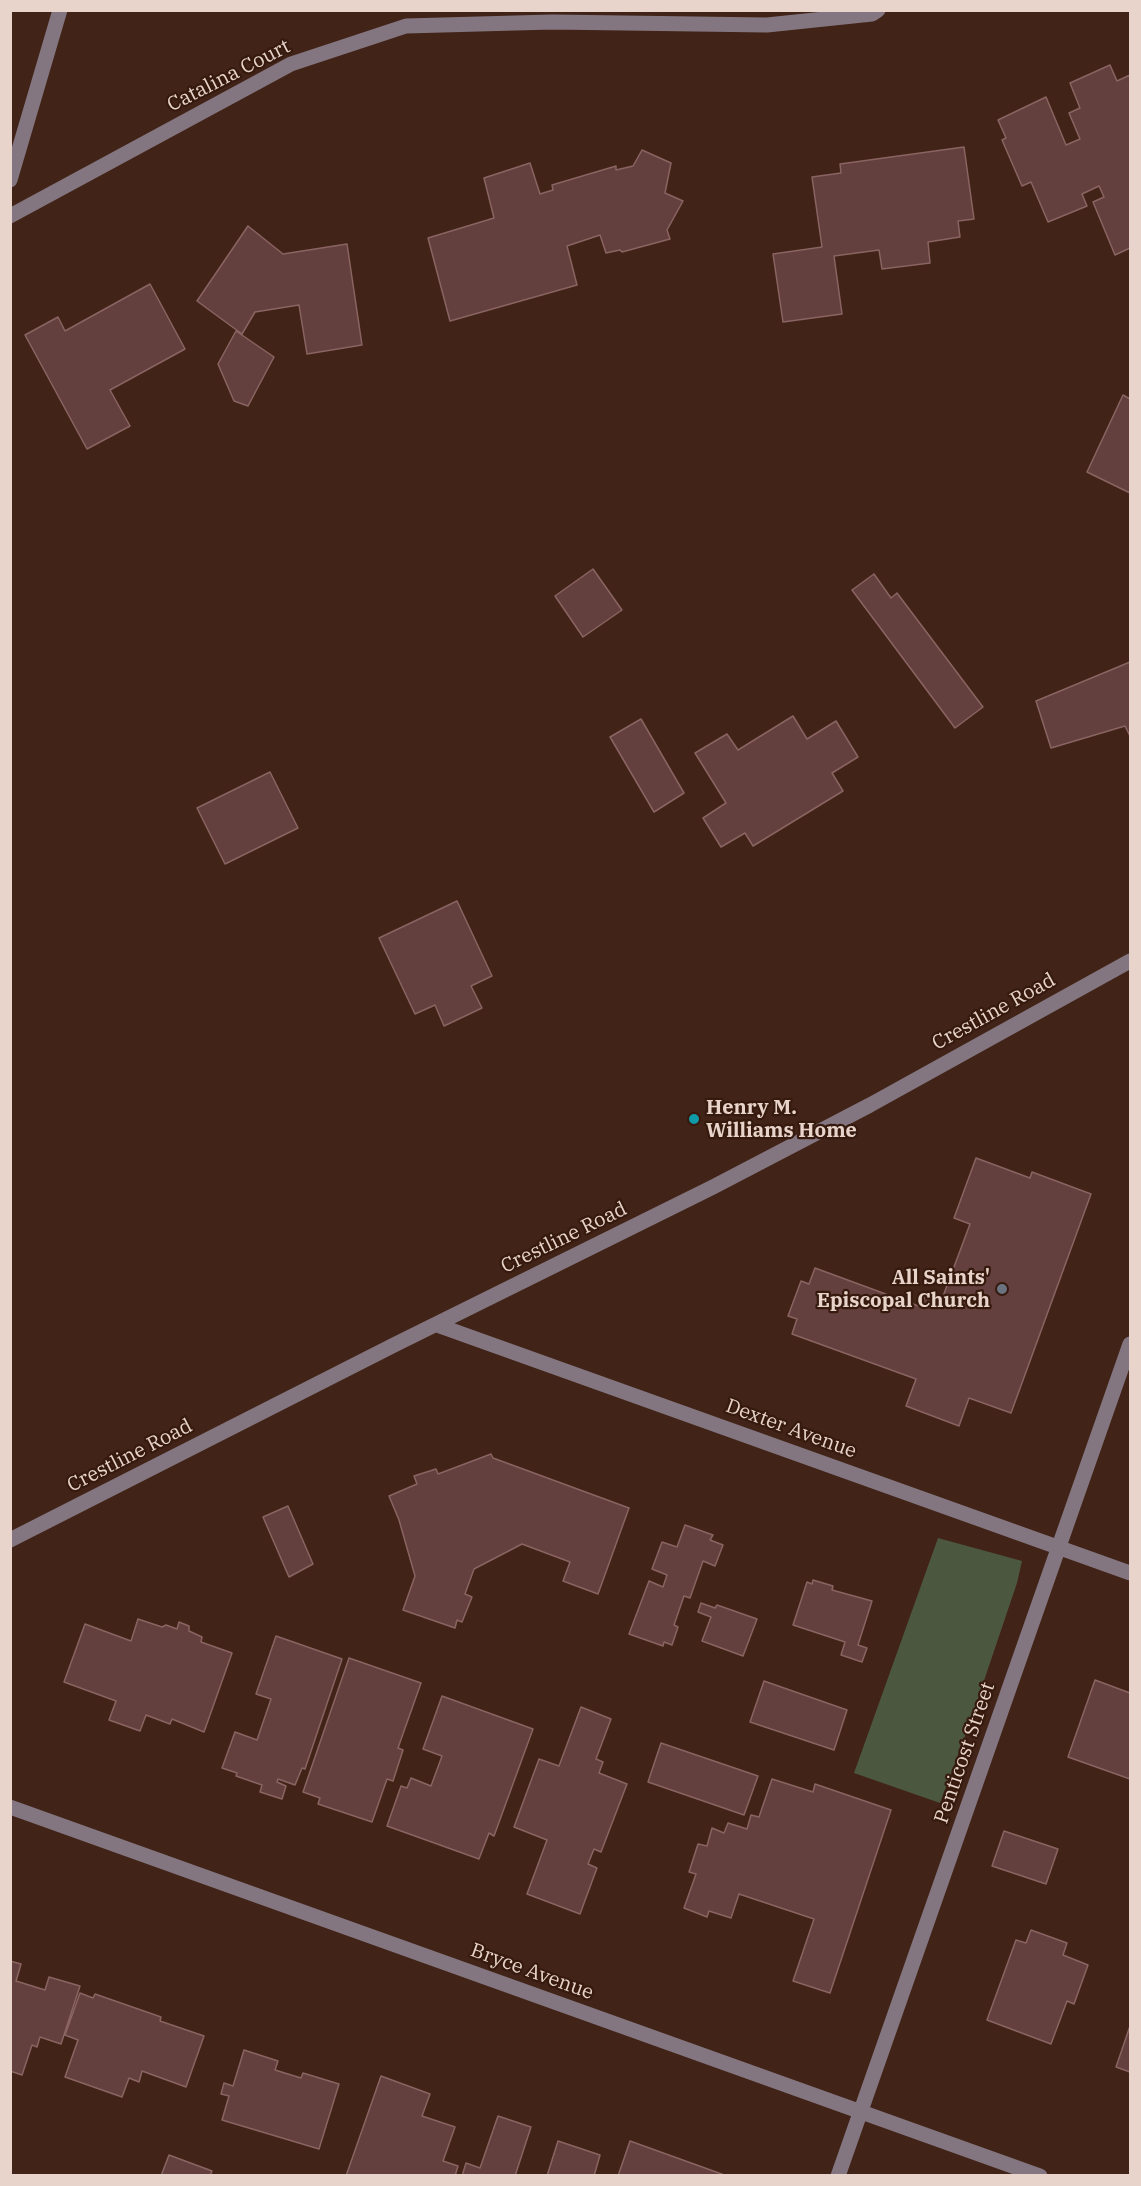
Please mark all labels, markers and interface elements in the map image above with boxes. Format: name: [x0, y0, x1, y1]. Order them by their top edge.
street label: Catalina Court: [164, 35, 294, 117]
street label: Crestline Road: [928, 968, 1060, 1056]
place label: Henry M. Williams Home: [706, 1096, 857, 1143]
marker: Henry M. Williams Home: [687, 1112, 701, 1126]
street label: Crestline Road: [497, 1197, 631, 1279]
place label: All Saints' Episcopal Church: [817, 1266, 990, 1313]
marker: All Saints' Episcopal Church: [995, 1282, 1009, 1296]
street label: Dexter Avenue: [722, 1394, 860, 1464]
street label: Crestline Road: [63, 1414, 197, 1498]
street label: Penticost Street: [930, 1679, 1000, 1827]
street label: Bryce Avenue: [467, 1939, 597, 2005]

